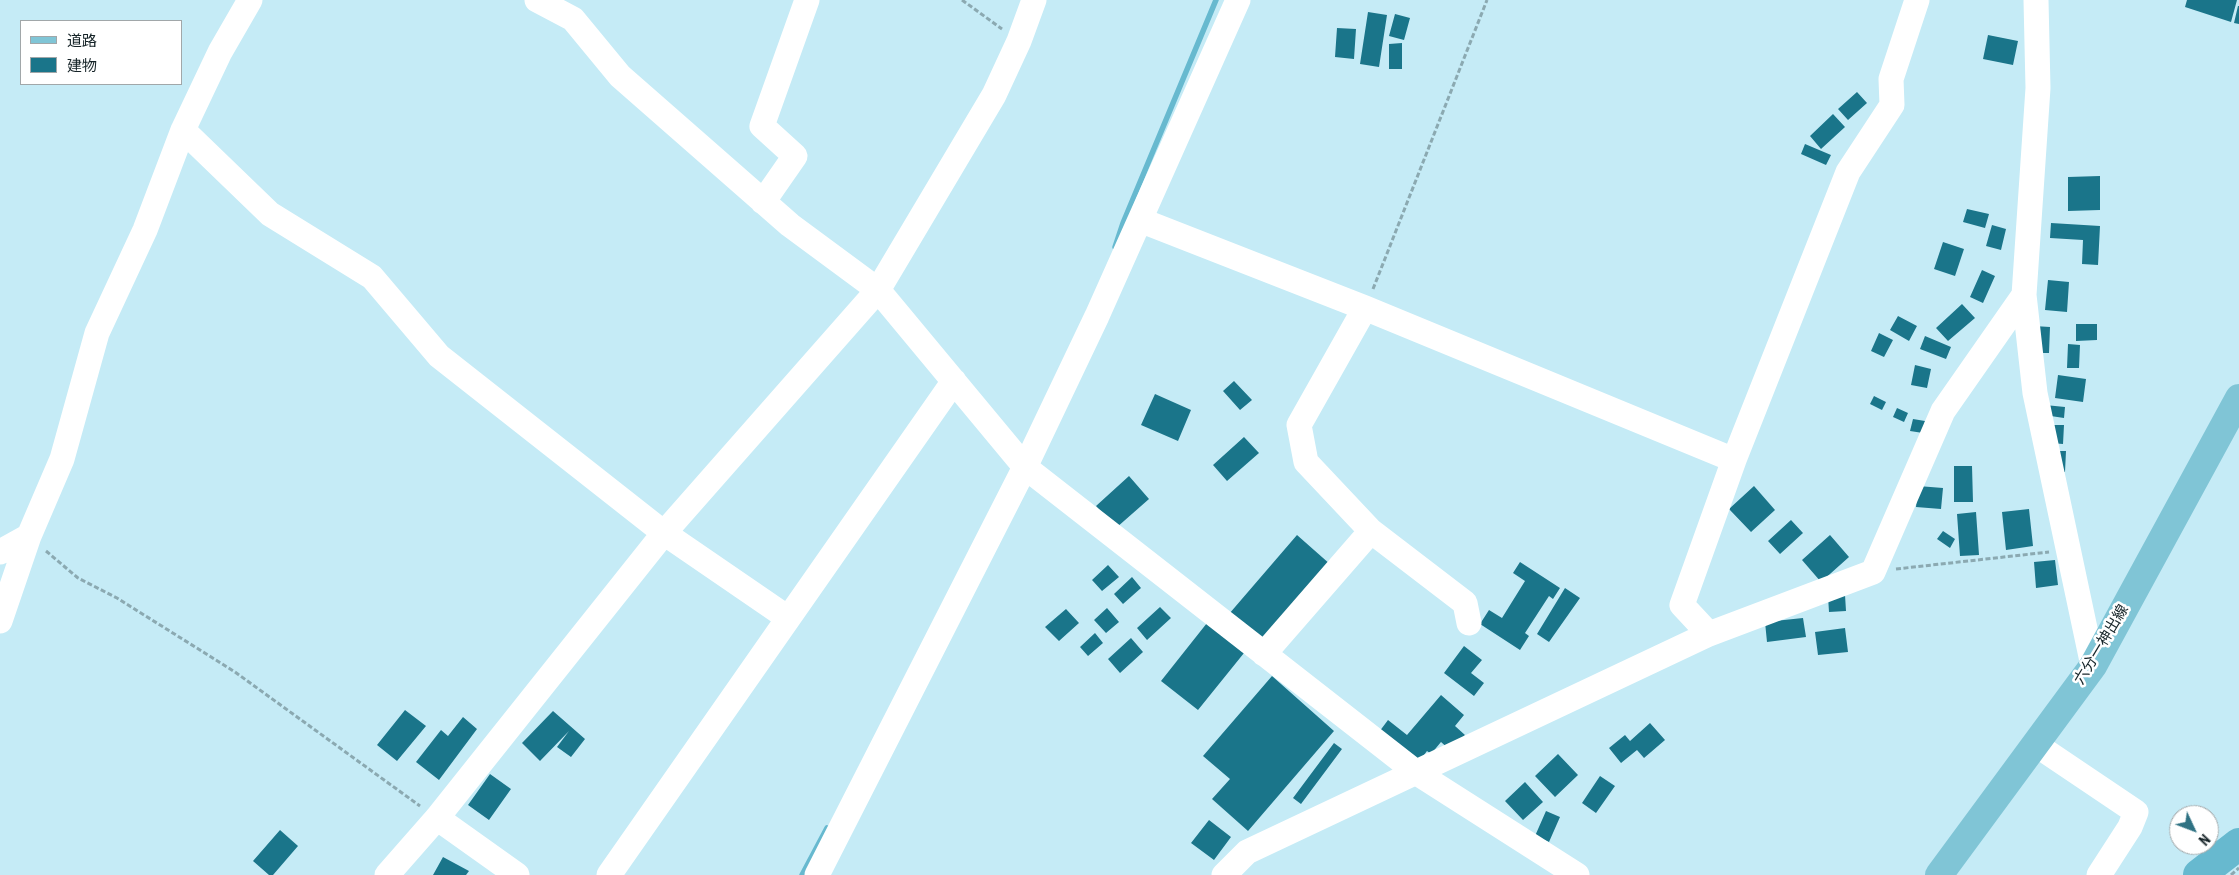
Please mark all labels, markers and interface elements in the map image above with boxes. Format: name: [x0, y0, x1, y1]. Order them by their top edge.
legend: [20, 20, 182, 85]
text: 道路: [67, 32, 97, 50]
text: 建物: [67, 57, 97, 75]
street label: 六分一神出線: [2071, 602, 2133, 688]
north arrow: [2169, 805, 2219, 855]
text: N: [2195, 831, 2213, 848]

